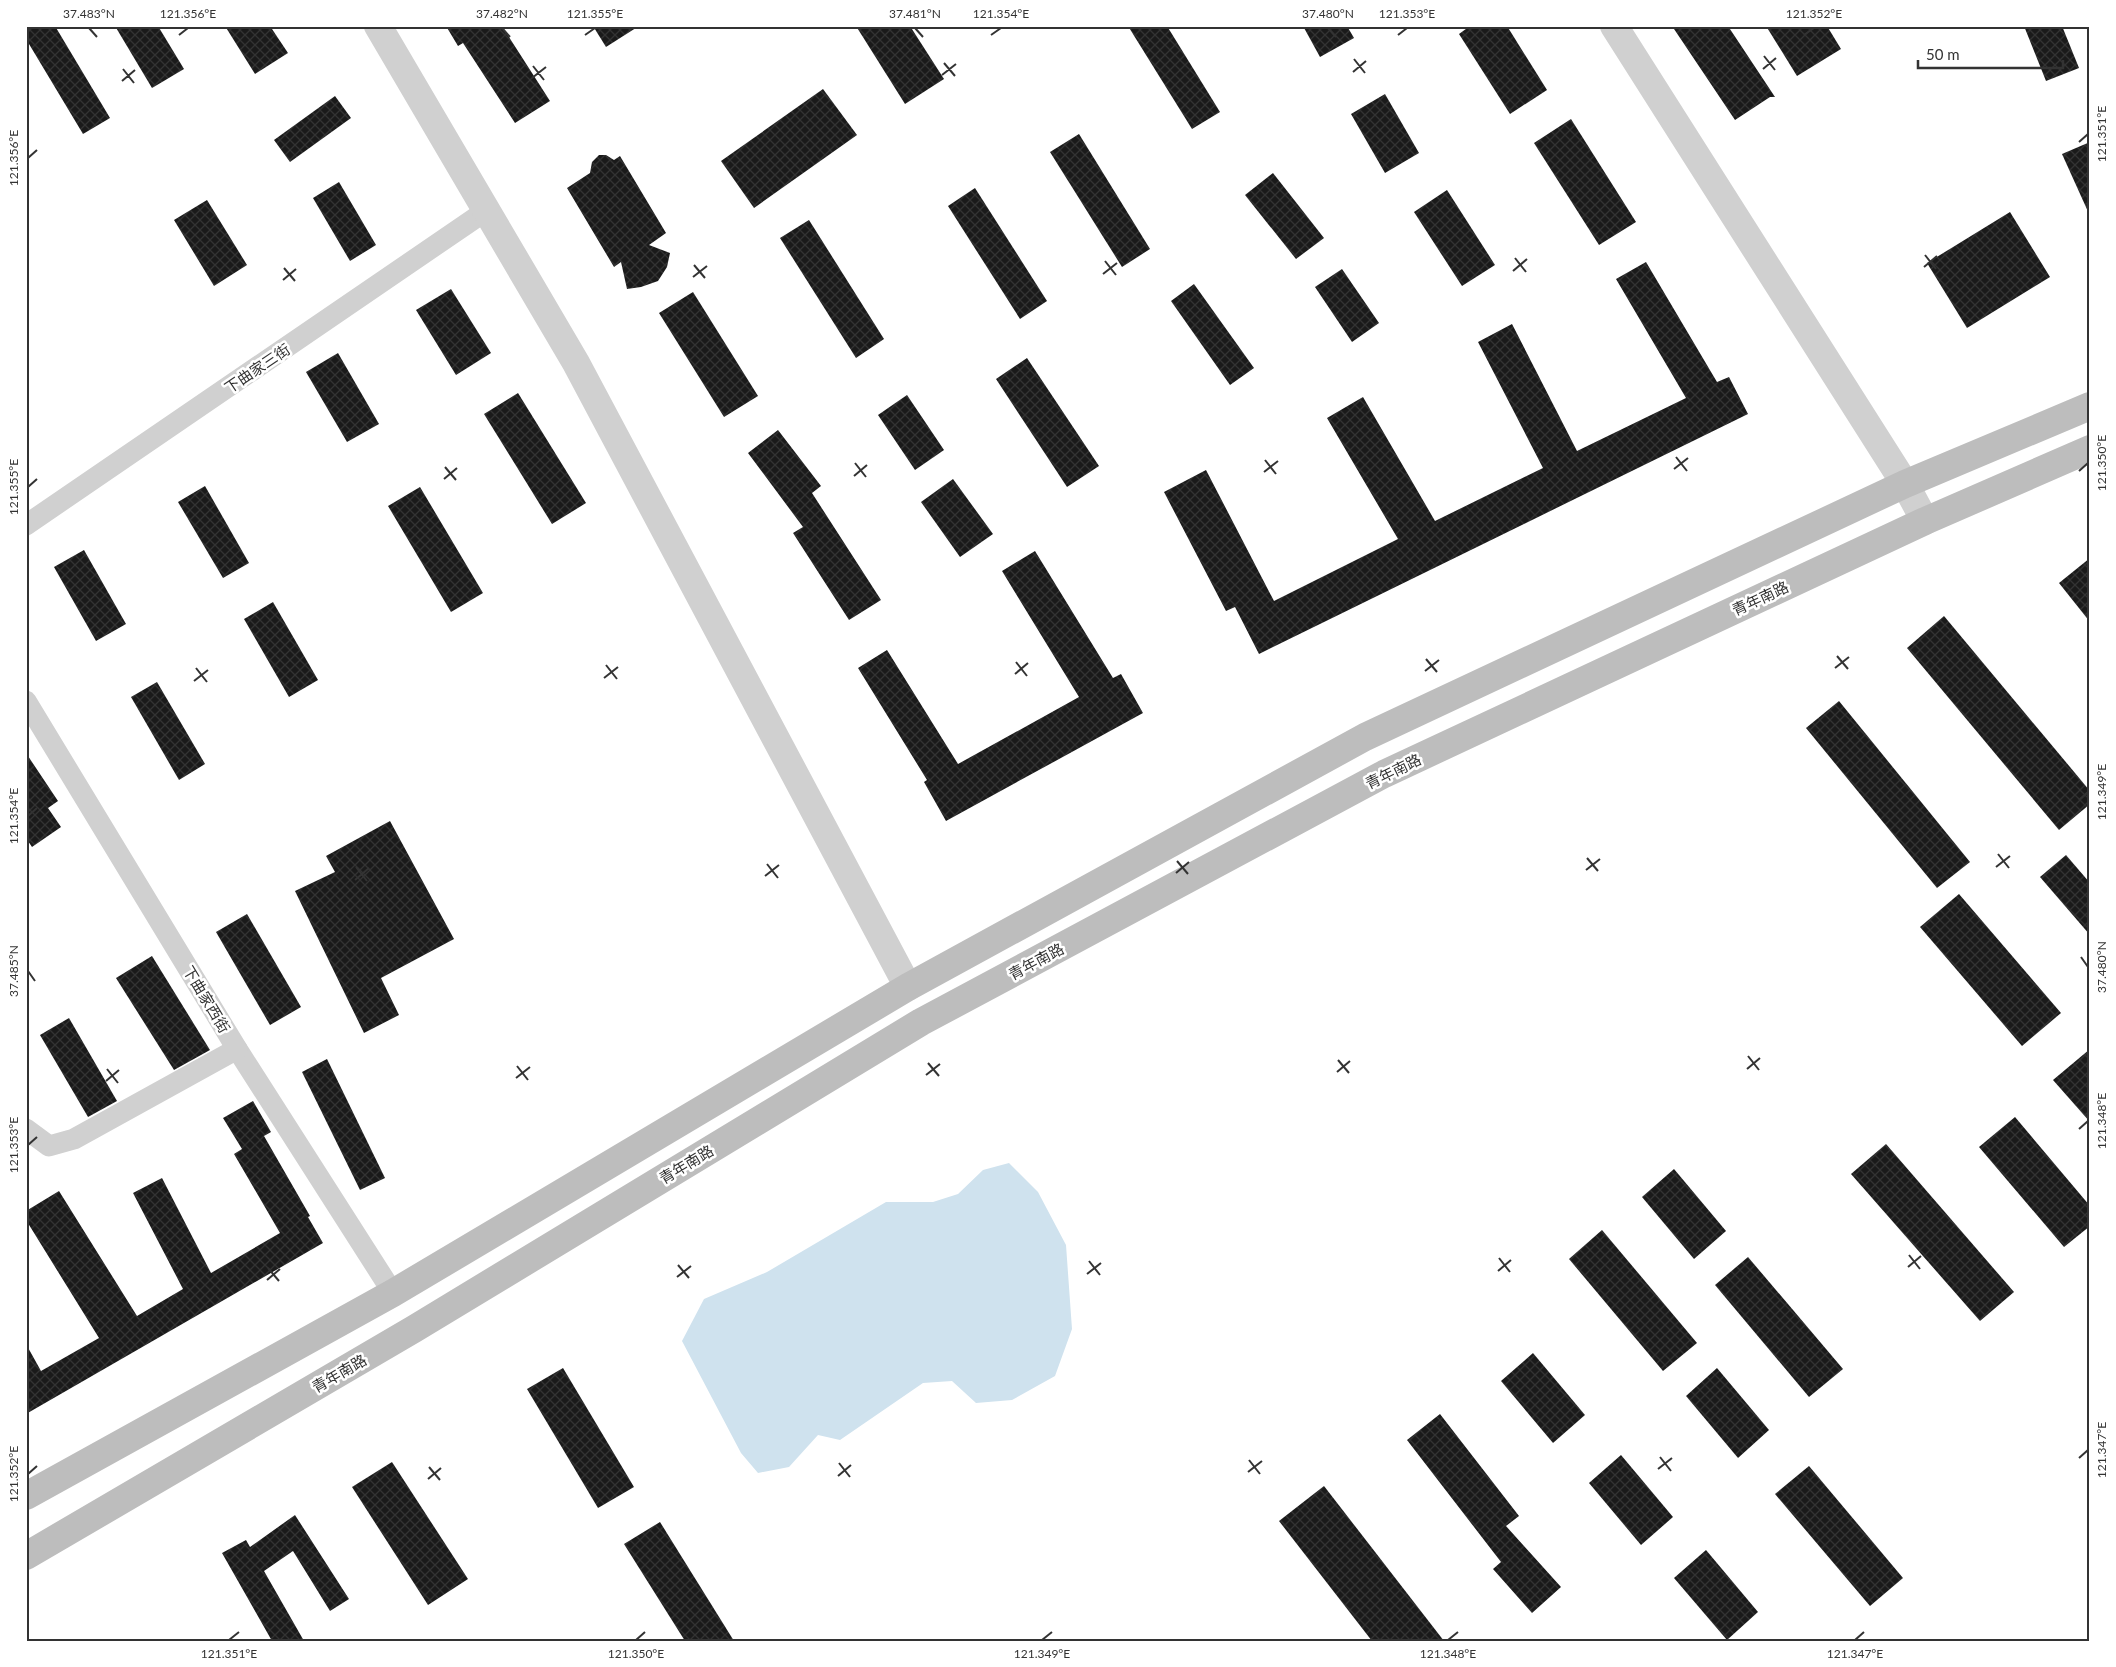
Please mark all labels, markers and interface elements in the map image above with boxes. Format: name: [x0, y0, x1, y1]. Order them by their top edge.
text: 37.483°N: [63, 6, 115, 21]
text: 121.356°E: [160, 6, 216, 21]
text: 37.482°N: [476, 6, 528, 21]
text: 121.355°E: [567, 6, 623, 21]
text: 37.481°N: [889, 6, 941, 21]
text: 121.354°E: [973, 6, 1029, 21]
text: 37.480°N: [1302, 6, 1354, 21]
text: 121.353°E: [1379, 6, 1435, 21]
text: 121.352°E: [1786, 6, 1842, 21]
scale bar: [1918, 38, 2064, 70]
text: 50 m: [1926, 45, 1960, 63]
text: 121.351°E: [2094, 106, 2109, 162]
text: 121.356°E: [6, 130, 21, 186]
street label: 下曲家三街: [221, 340, 293, 396]
text: 121.350°E: [2094, 435, 2109, 491]
text: 121.355°E: [6, 459, 21, 515]
street label: 青年南路: [1729, 577, 1791, 619]
street label: 青年南路: [1362, 750, 1424, 792]
text: 121.349°E: [2094, 764, 2109, 820]
text: 121.354°E: [6, 788, 21, 844]
street label: 青年南路: [1005, 939, 1067, 983]
text: 37.480°N: [2094, 941, 2109, 993]
text: 37.485°N: [6, 945, 21, 997]
street label: 下曲家西街: [180, 962, 234, 1036]
text: 121.348°E: [2094, 1093, 2109, 1149]
text: 121.353°E: [6, 1117, 21, 1173]
street label: 青年南路: [656, 1141, 716, 1187]
street label: 青年南路: [309, 1350, 369, 1396]
text: 121.347°E: [2094, 1422, 2109, 1478]
text: 121.352°E: [6, 1446, 21, 1502]
text: 121.351°E: [201, 1646, 257, 1661]
text: 121.350°E: [608, 1646, 664, 1661]
text: 121.349°E: [1014, 1646, 1070, 1661]
text: 121.348°E: [1420, 1646, 1476, 1661]
text: 121.347°E: [1827, 1646, 1883, 1661]

